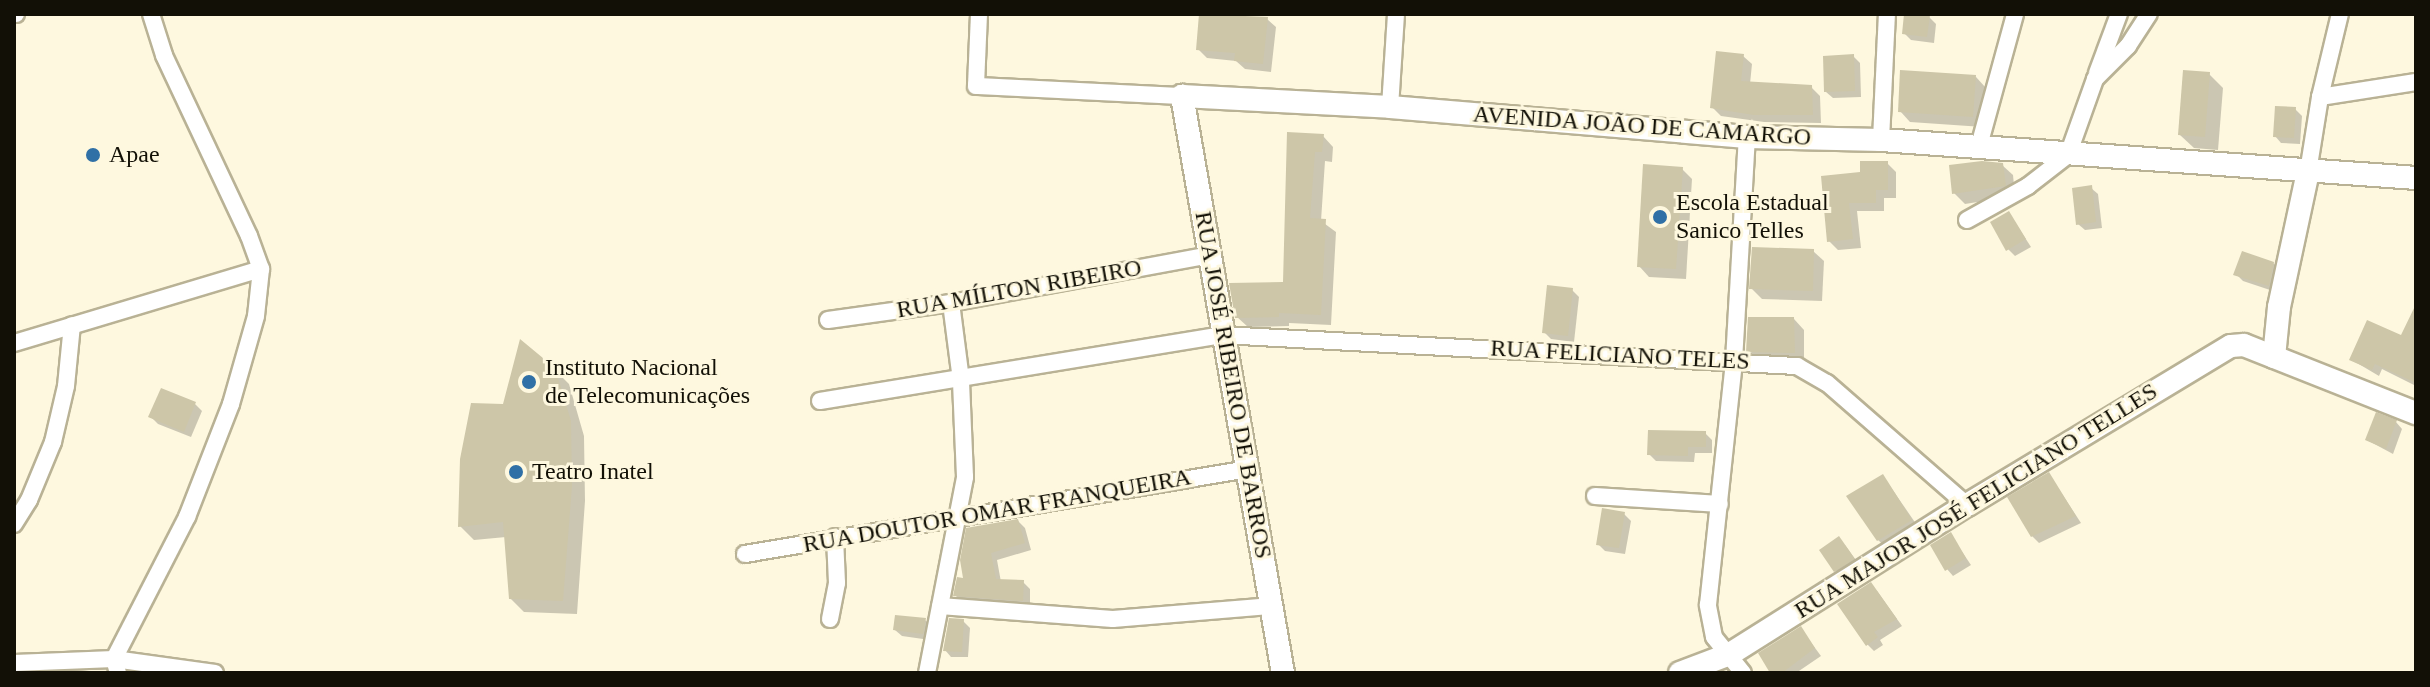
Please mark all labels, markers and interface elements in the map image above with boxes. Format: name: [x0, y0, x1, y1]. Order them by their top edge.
street label: AVENIDA JOÃO DE CAMARGO: [1471, 100, 1813, 152]
place label: Apae: [109, 141, 160, 169]
marker: Apae: [84, 146, 102, 164]
place label: Escola Estadual Sanico Telles: [1676, 189, 1829, 245]
street label: RUA JOSÉ RIBEIRO DE BARROS: [1188, 208, 1278, 562]
marker: Escola Estadual Sanico Telles: [1651, 208, 1669, 226]
street label: RUA MÍLTON RIBEIRO: [894, 253, 1144, 325]
street label: RUA FELICIANO TELES: [1489, 334, 1751, 376]
place label: Instituto Nacional de Telecomunicações: [545, 354, 751, 410]
marker: Instituto Nacional de Telecomunicações: [520, 373, 538, 391]
street label: RUA MAJOR JOSÉ FELICIANO TELLES: [1789, 376, 2163, 626]
place label: Teatro Inatel: [532, 458, 654, 486]
marker: Teatro Inatel: [507, 463, 525, 481]
street label: RUA DOUTOR OMAR FRANQUEIRA: [800, 463, 1194, 559]

